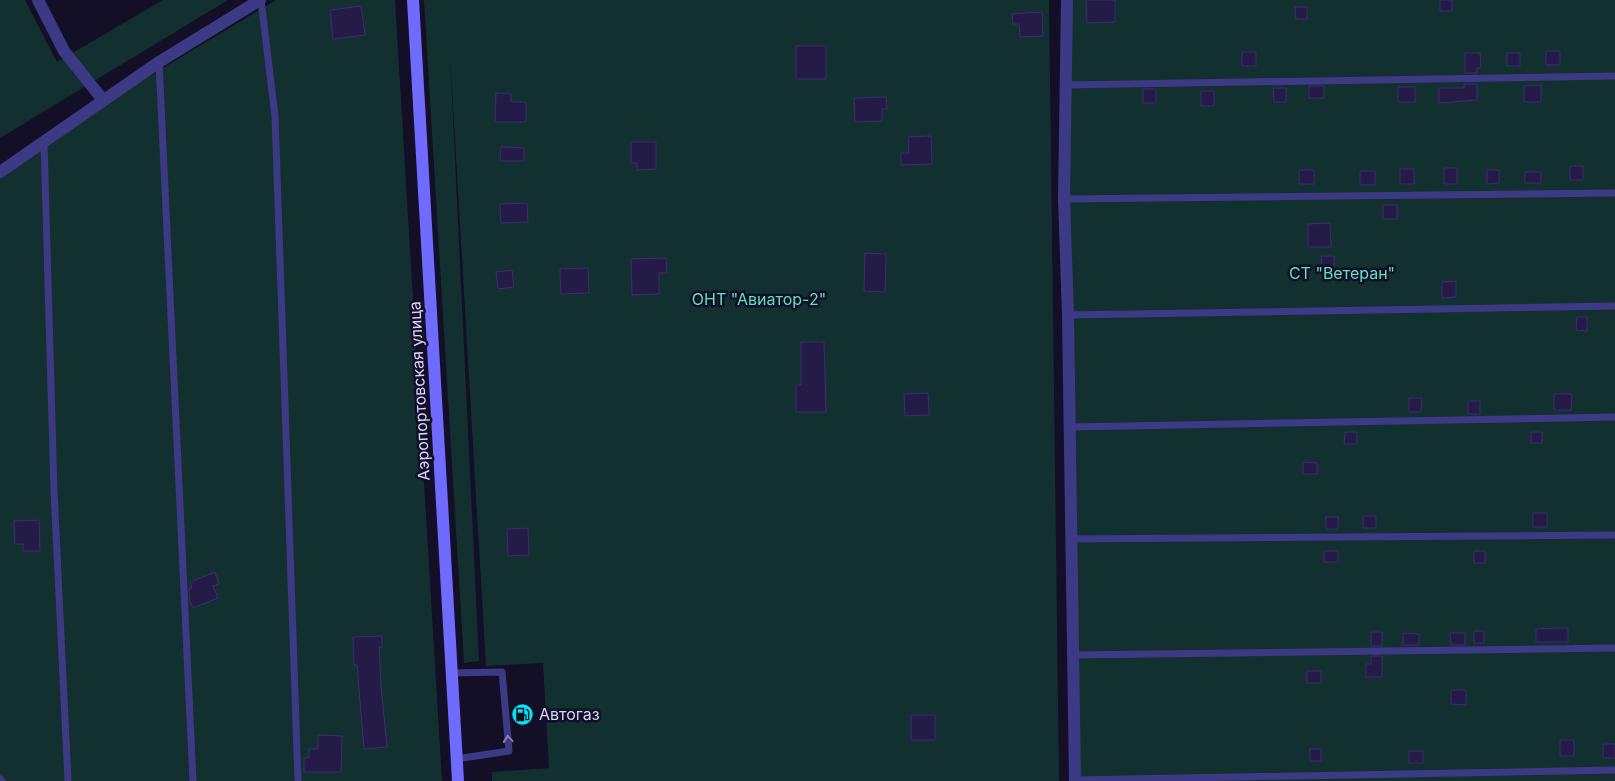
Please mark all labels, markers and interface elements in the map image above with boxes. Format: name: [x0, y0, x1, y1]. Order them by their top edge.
park label: СТ "Ветеран": [1289, 263, 1395, 283]
park label: ОНТ "Авиатор-2": [692, 289, 826, 309]
street label: Аэропортовская улица: [404, 301, 434, 481]
fuel station icon: Автогаз: [511, 702, 535, 726]
place label: Автогаз: [539, 704, 600, 724]
one-way arrow: [502, 734, 513, 742]

